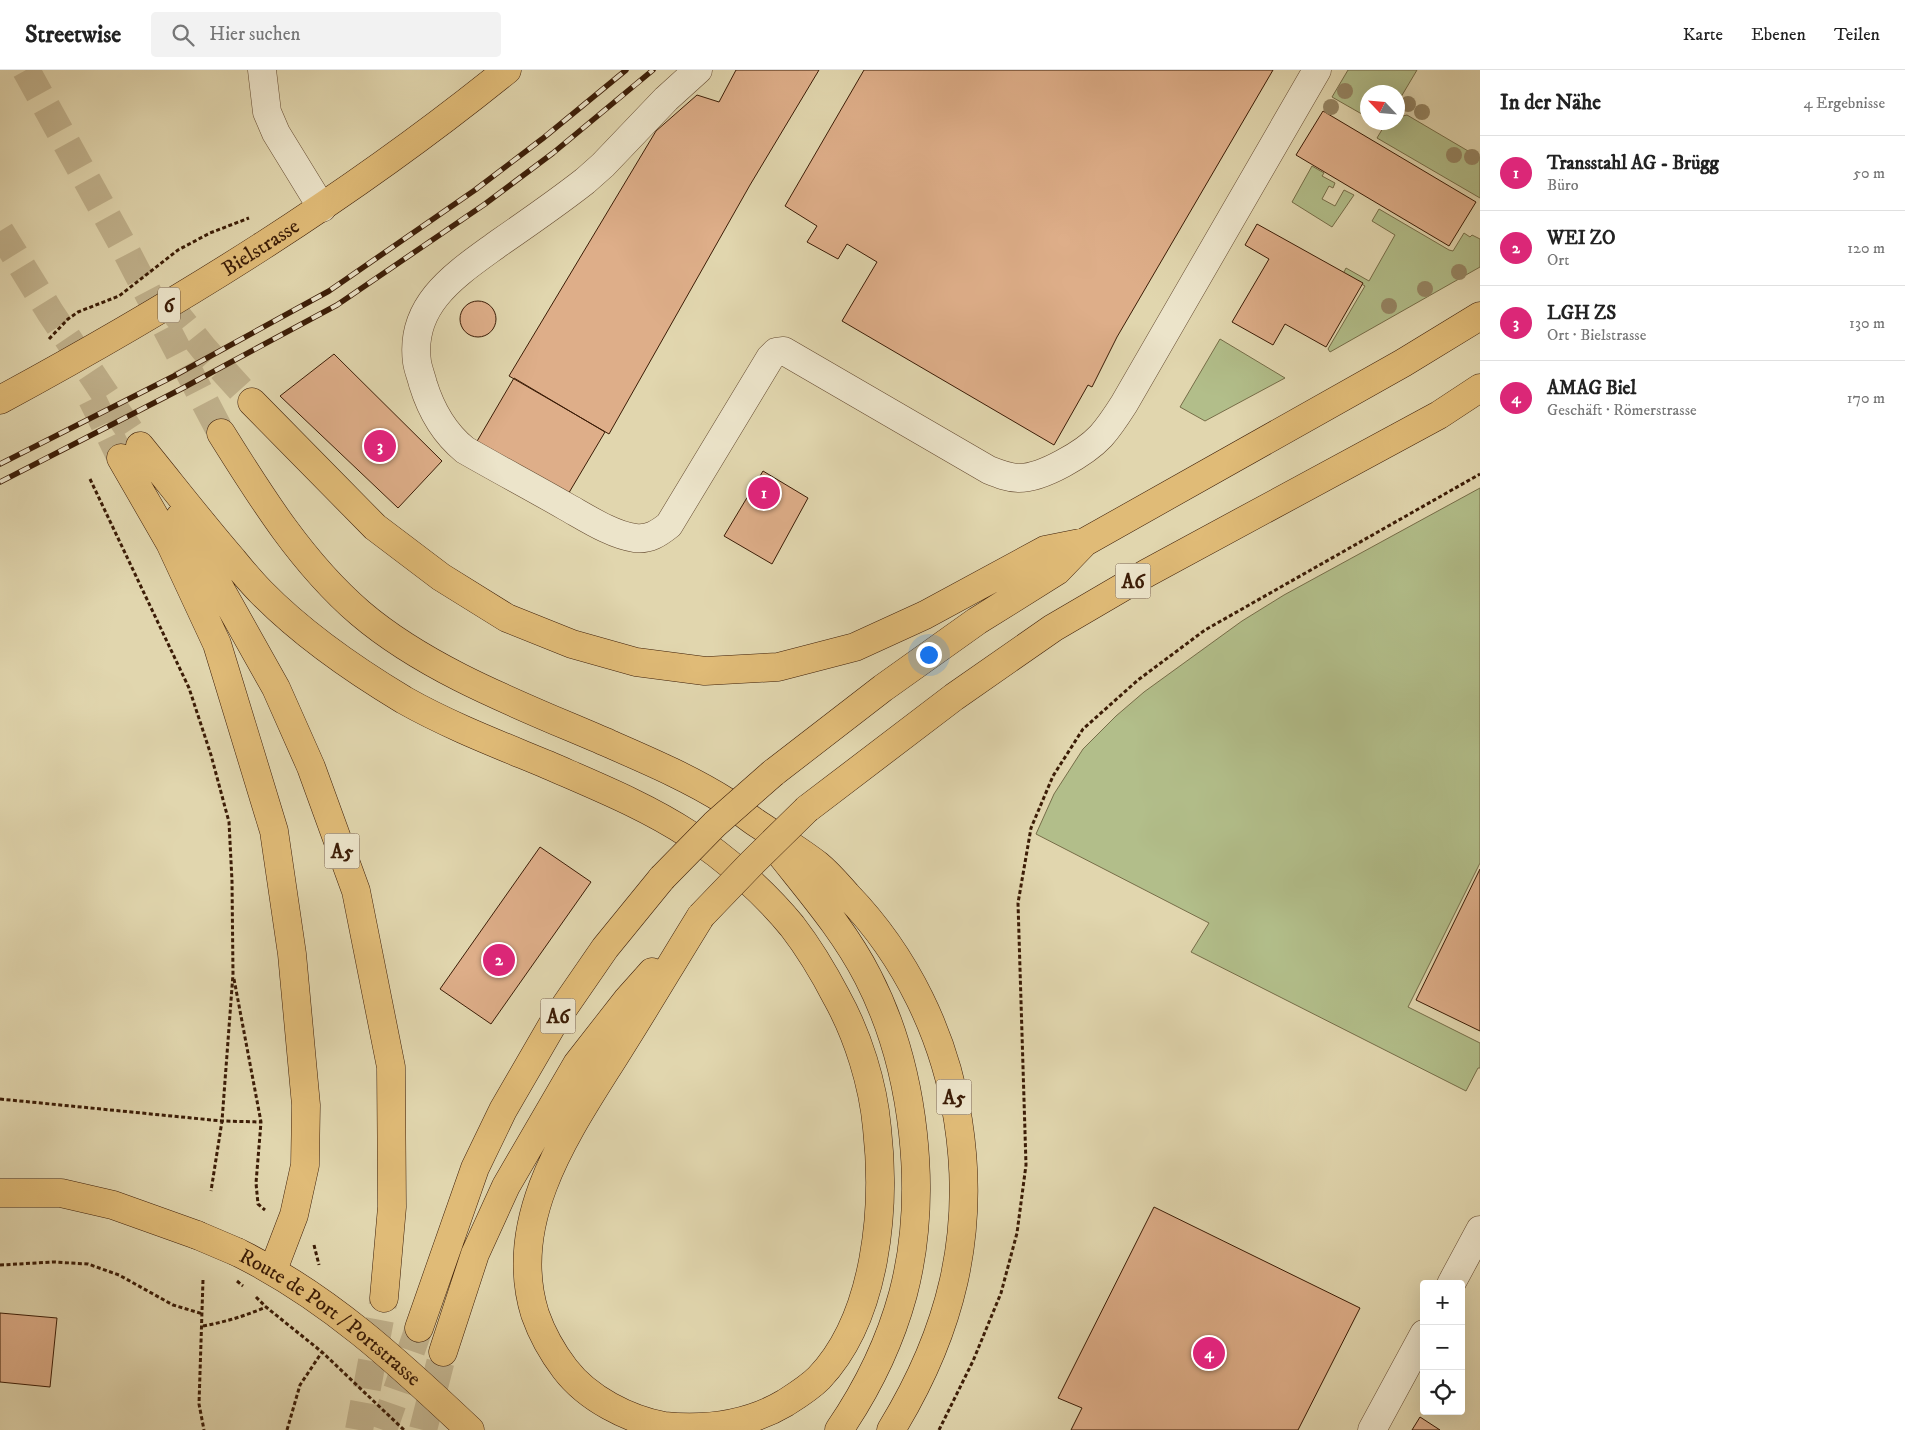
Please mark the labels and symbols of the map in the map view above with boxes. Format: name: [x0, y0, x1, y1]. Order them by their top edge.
north arrow: [1360, 85, 1405, 130]
street label: Bielstrasse: [217, 213, 305, 282]
road number: 6: [158, 288, 180, 322]
pin: 3: [364, 427, 396, 465]
pin: 1: [748, 474, 780, 512]
road number: A6: [1116, 564, 1150, 598]
your location: [916, 642, 942, 668]
road number: A5: [324, 834, 360, 868]
pin: 2: [483, 941, 515, 979]
road number: A6: [540, 998, 576, 1034]
road number: A5: [936, 1080, 972, 1114]
street label: Route de Port / Portstrasse: [235, 1243, 426, 1392]
pin: 4: [1193, 1334, 1225, 1372]

